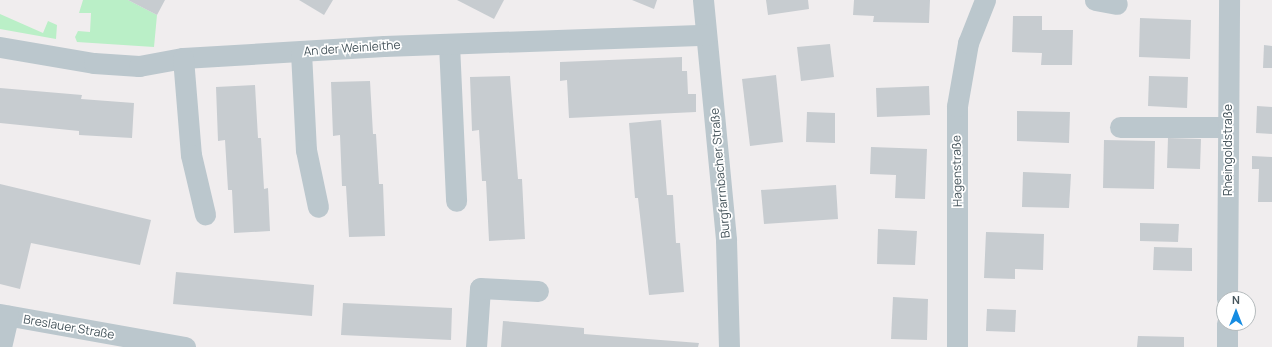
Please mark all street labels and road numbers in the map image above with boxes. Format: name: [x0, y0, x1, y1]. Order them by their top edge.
street label: An der Weinleithe: [303, 37, 401, 59]
street label: Rheingoldstraße: [1221, 104, 1235, 196]
street label: Burgfarrnbacher Straße: [707, 107, 733, 239]
street label: Hagenstraße: [949, 135, 965, 207]
street label: Breslauer Straße: [22, 312, 116, 342]

